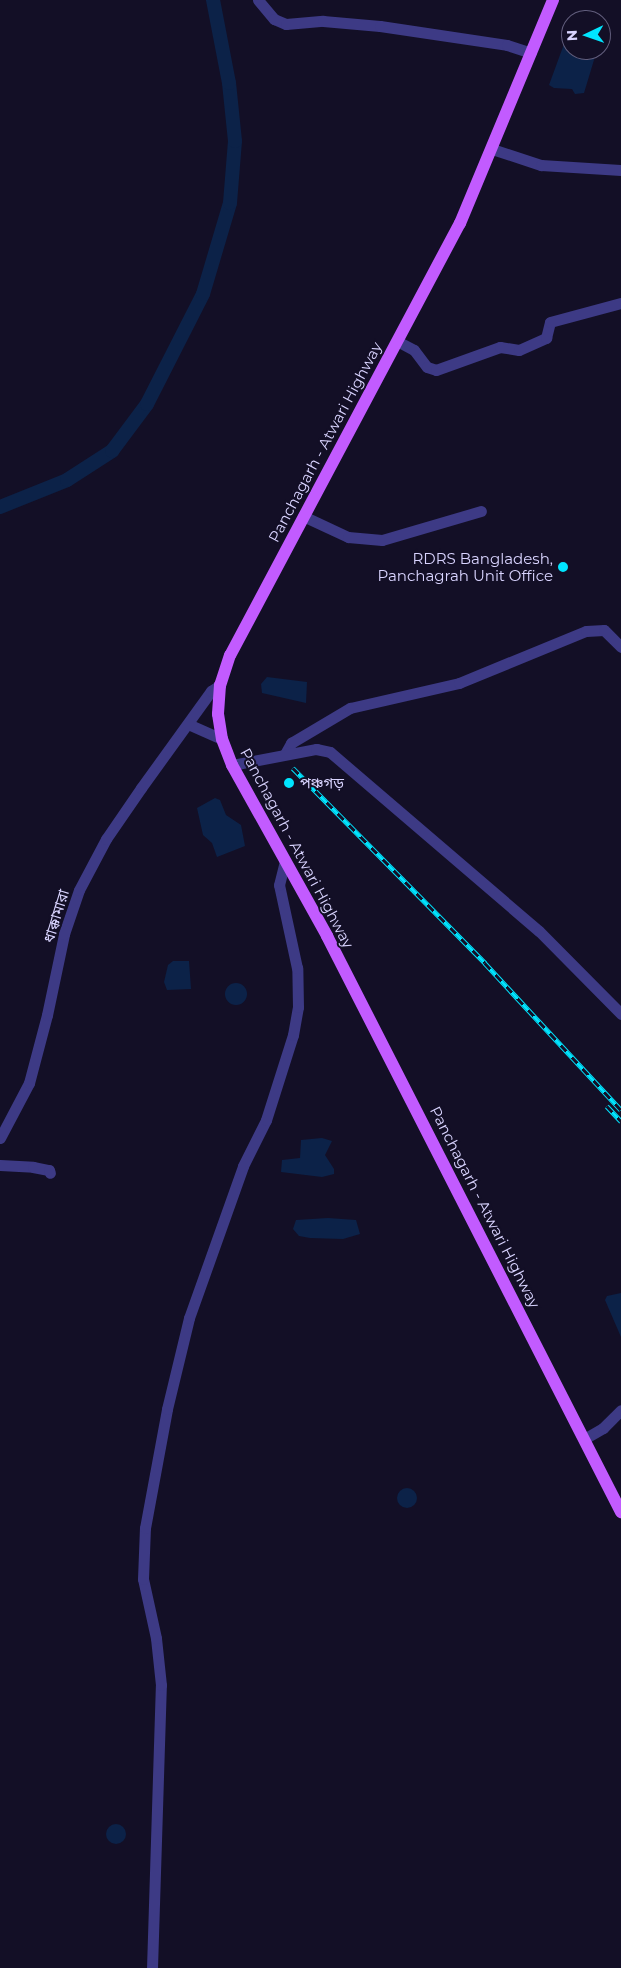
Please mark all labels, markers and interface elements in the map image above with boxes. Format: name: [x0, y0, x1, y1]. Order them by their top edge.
north arrow: [561, 10, 611, 60]
text: N: [563, 30, 581, 42]
street label: Panchagarh - Atwari Highway: [264, 339, 386, 545]
place label: RDRS Bangladesh, Panchagrah Unit Office: [377, 549, 553, 584]
marker: RDRS Bangladesh, Panchagrah Unit Office: [557, 561, 569, 573]
street label: Panchagarh - Atwari Highway: [236, 745, 358, 951]
place label: পঞ্চগড়: [300, 774, 344, 792]
marker: পঞ্চগড়: [282, 776, 296, 790]
street label: ধাক্কামারা: [39, 887, 73, 945]
street label: Panchagarh - Atwari Highway: [426, 1103, 544, 1311]

